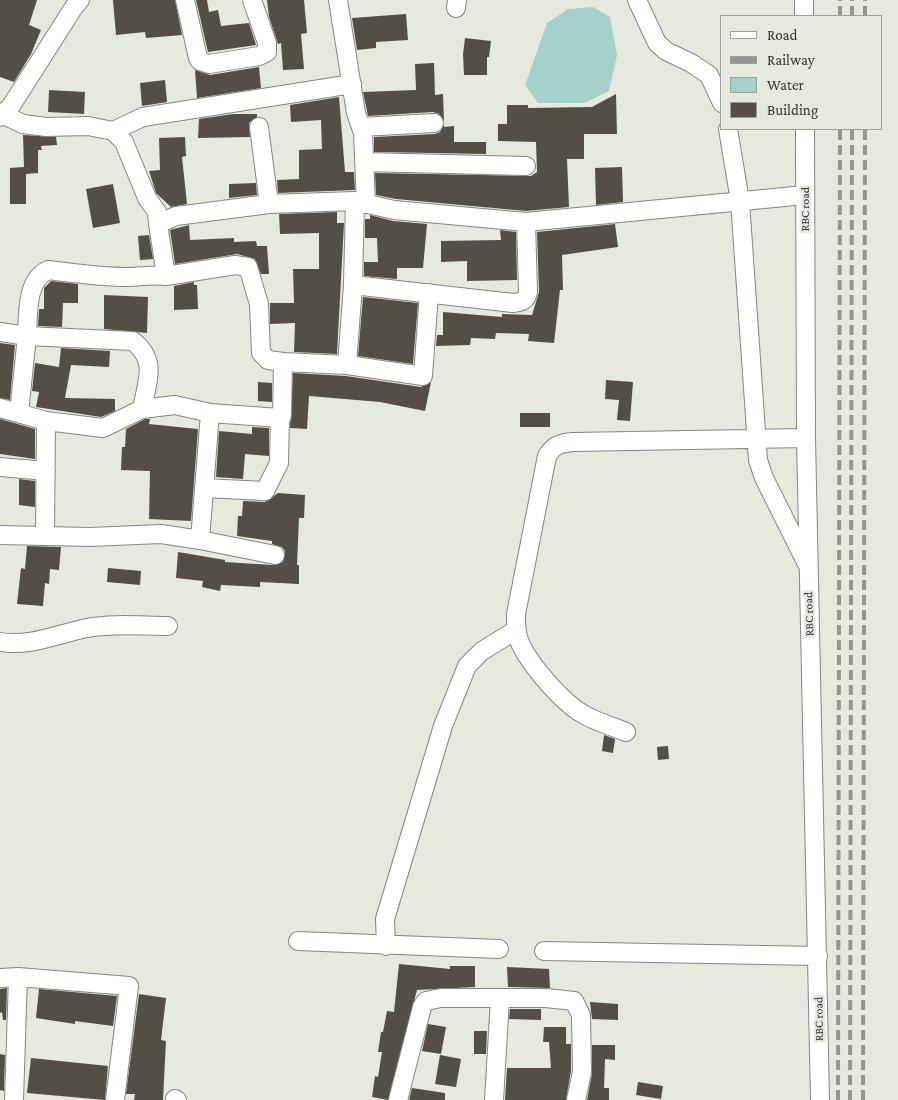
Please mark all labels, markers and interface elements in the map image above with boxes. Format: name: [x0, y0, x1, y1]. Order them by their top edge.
legend: [720, 15, 883, 130]
text: Road: [767, 27, 797, 43]
text: Railway: [767, 52, 815, 68]
text: Water: [767, 77, 804, 93]
text: Building: [767, 102, 818, 118]
street label: RBC road: [798, 187, 812, 231]
street label: RBC road: [801, 592, 817, 636]
street label: RBC road: [811, 997, 827, 1041]

